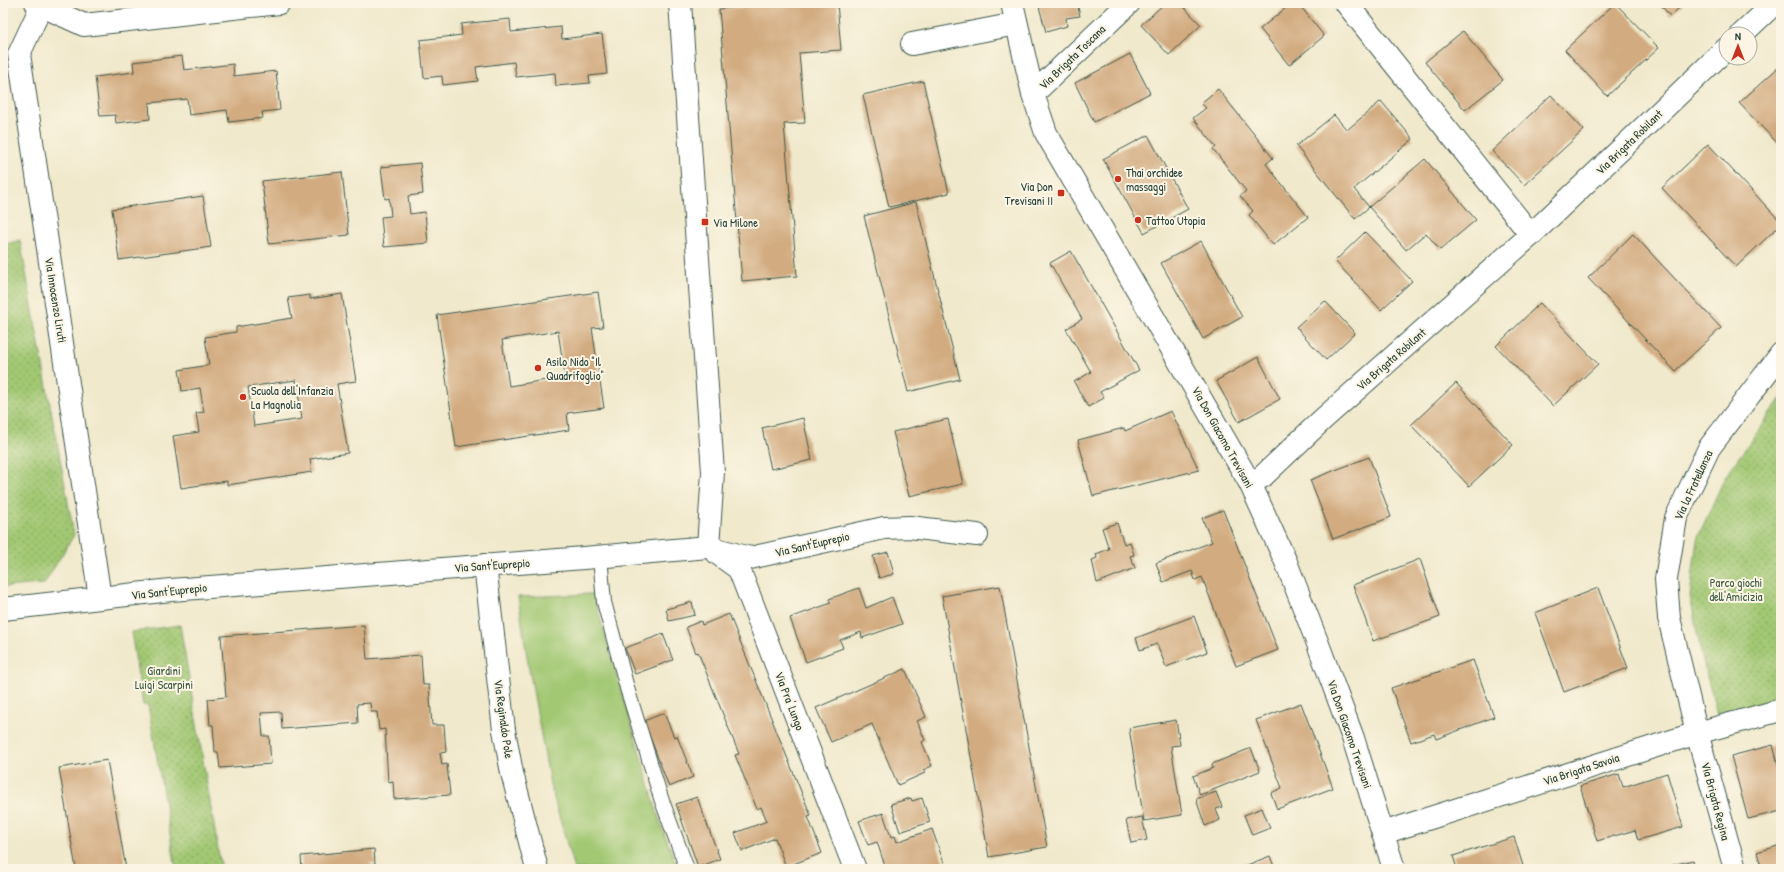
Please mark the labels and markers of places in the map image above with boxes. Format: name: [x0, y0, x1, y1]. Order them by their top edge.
place label: Thai orchidee massaggi: [1126, 164, 1183, 195]
marker: Thai orchidee massaggi: [1113, 174, 1123, 184]
place label: Via Don Trevisani II: [1005, 178, 1053, 209]
marker: Via Don Trevisani II: [1056, 188, 1066, 198]
place label: Tattoo Utopia: [1146, 212, 1205, 229]
place label: Via Milone: [713, 214, 758, 231]
marker: Tattoo Utopia: [1133, 215, 1143, 225]
marker: Via Milone: [700, 217, 710, 227]
place label: Asilo Nido "Il Quadrifoglio": [546, 353, 604, 384]
marker: Asilo Nido "Il Quadrifoglio": [533, 363, 543, 373]
place label: Scuola dell'Infanzia La Magnolia: [251, 382, 334, 413]
marker: Scuola dell'Infanzia La Magnolia: [238, 392, 248, 402]

